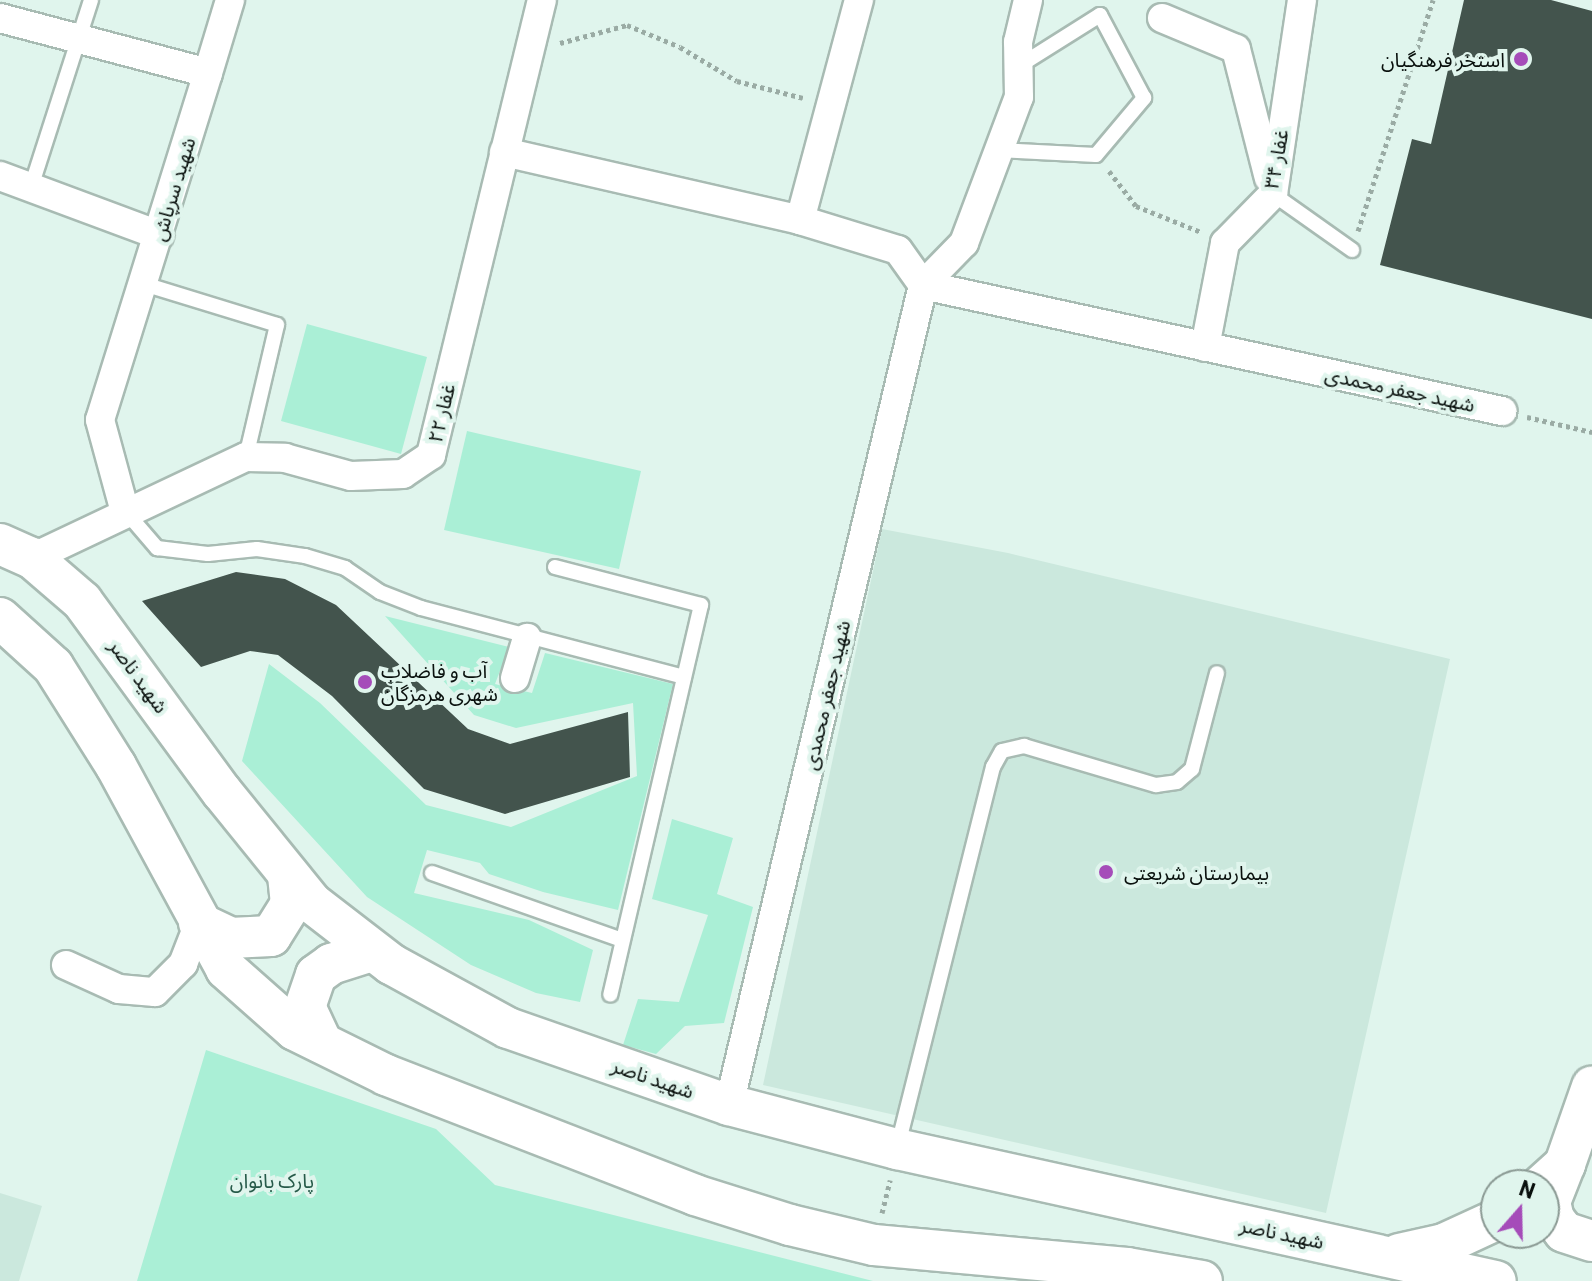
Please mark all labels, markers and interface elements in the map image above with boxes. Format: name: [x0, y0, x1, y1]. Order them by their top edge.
place label: استخر فرهنگیان: [1381, 47, 1505, 71]
marker: استخر فرهنگیان: [1512, 50, 1530, 68]
street label: غفار ۳۴: [1259, 127, 1293, 191]
street label: شهید سرپاش: [146, 134, 200, 244]
street label: شهید جعفر محمدی: [1323, 361, 1477, 417]
street label: غفار ۲۲: [422, 381, 460, 445]
street label: شهید جعفر محمدی: [797, 618, 855, 772]
street label: شهید ناصر: [104, 635, 174, 717]
place label: آب و فاضلاب شهری هرمزگان: [381, 658, 498, 705]
marker: آب و فاضلاب شهری هرمزگان: [356, 673, 374, 691]
place label: بیمارستان شریعتی: [1124, 860, 1269, 884]
marker: بیمارستان شریعتی: [1095, 861, 1117, 883]
street label: شهید ناصر: [609, 1053, 697, 1103]
park label: پارک بانوان: [230, 1168, 314, 1192]
north arrow: [1480, 1169, 1560, 1249]
text: N: [1516, 1174, 1539, 1203]
street label: شهید ناصر: [1238, 1212, 1326, 1254]

